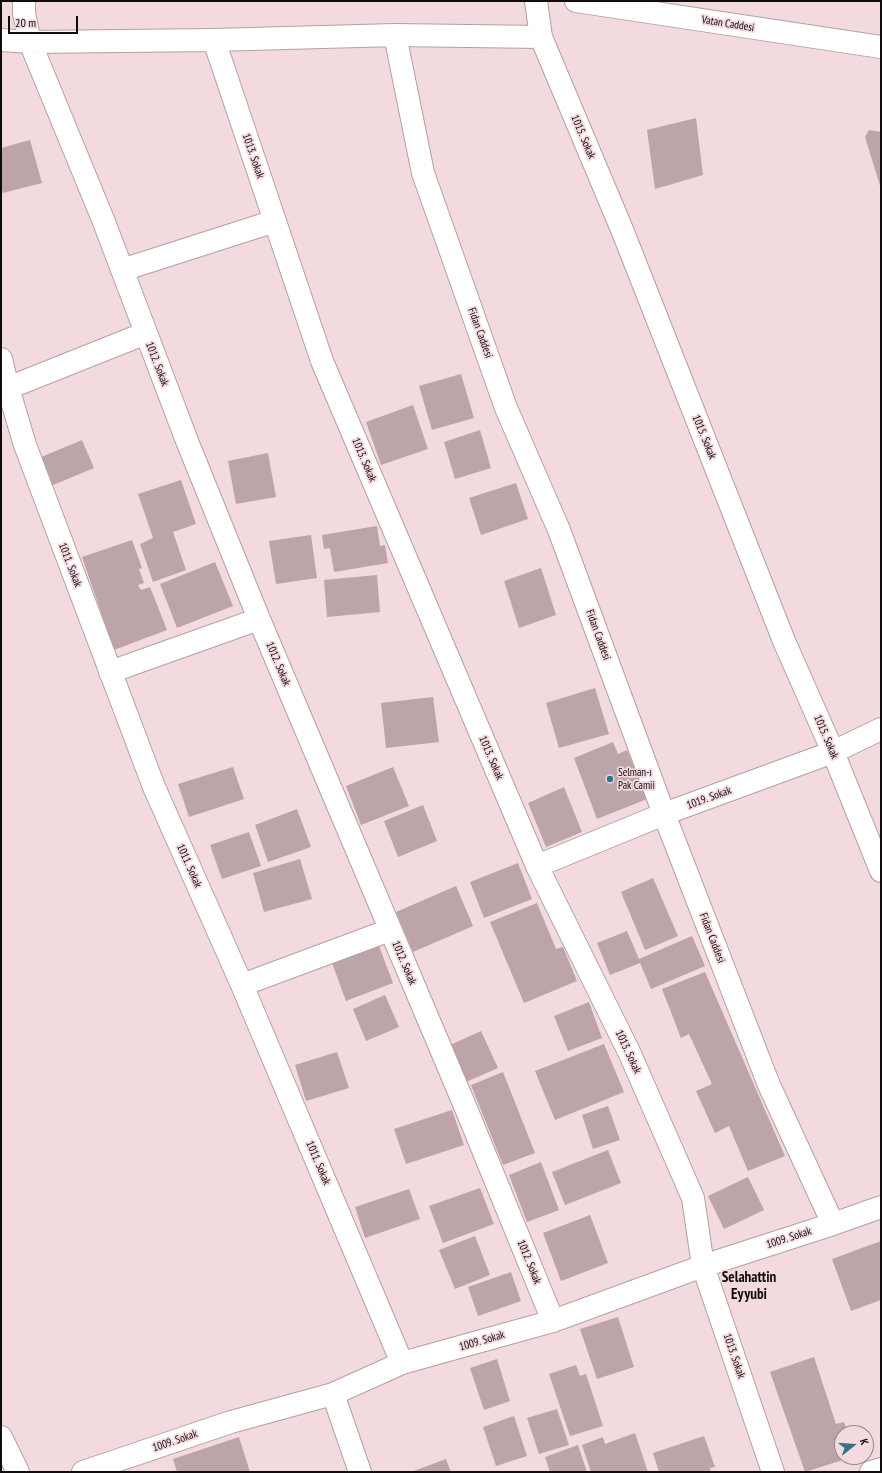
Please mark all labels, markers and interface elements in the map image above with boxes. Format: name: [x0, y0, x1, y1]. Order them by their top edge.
scale bar: [10, 8, 80, 34]
street label: Vatan Caddesi: [701, 13, 755, 35]
text: 20 m: [15, 15, 36, 30]
street label: 1015. Sokak: [568, 113, 598, 161]
street label: 1013. Sokak: [239, 132, 267, 180]
street label: Fidan Caddesi: [465, 306, 495, 360]
street label: 1012. Sokak: [143, 340, 171, 388]
street label: 1015. Sokak: [689, 413, 719, 461]
street label: 1013. Sokak: [349, 436, 379, 484]
street label: 1011. Sokak: [56, 541, 84, 589]
street label: Fidan Caddesi: [583, 608, 613, 662]
street label: 1012. Sokak: [263, 640, 293, 688]
street label: 1015. Sokak: [811, 713, 841, 761]
street label: 1013. Sokak: [476, 734, 506, 782]
place label: Selman-ı Pak Camii: [618, 766, 655, 792]
marker: Selman-ı Pak Camii: [605, 774, 615, 784]
street label: 1019. Sokak: [685, 784, 733, 812]
street label: 1011. Sokak: [174, 842, 204, 890]
street label: Fidan Caddesi: [696, 911, 728, 965]
street label: 1012. Sokak: [389, 939, 419, 987]
street label: 1013. Sokak: [612, 1028, 644, 1076]
street label: 1011. Sokak: [303, 1139, 333, 1187]
street label: 1009. Sokak: [765, 1225, 813, 1251]
street label: 1012. Sokak: [514, 1238, 544, 1286]
district label: Selahattin Eyyubi: [722, 1269, 776, 1304]
street label: 1009. Sokak: [458, 1328, 506, 1354]
street label: 1013. Sokak: [720, 1332, 748, 1380]
north arrow: [834, 1425, 874, 1465]
street label: 1009. Sokak: [151, 1427, 199, 1455]
text: K: [857, 1437, 872, 1447]

